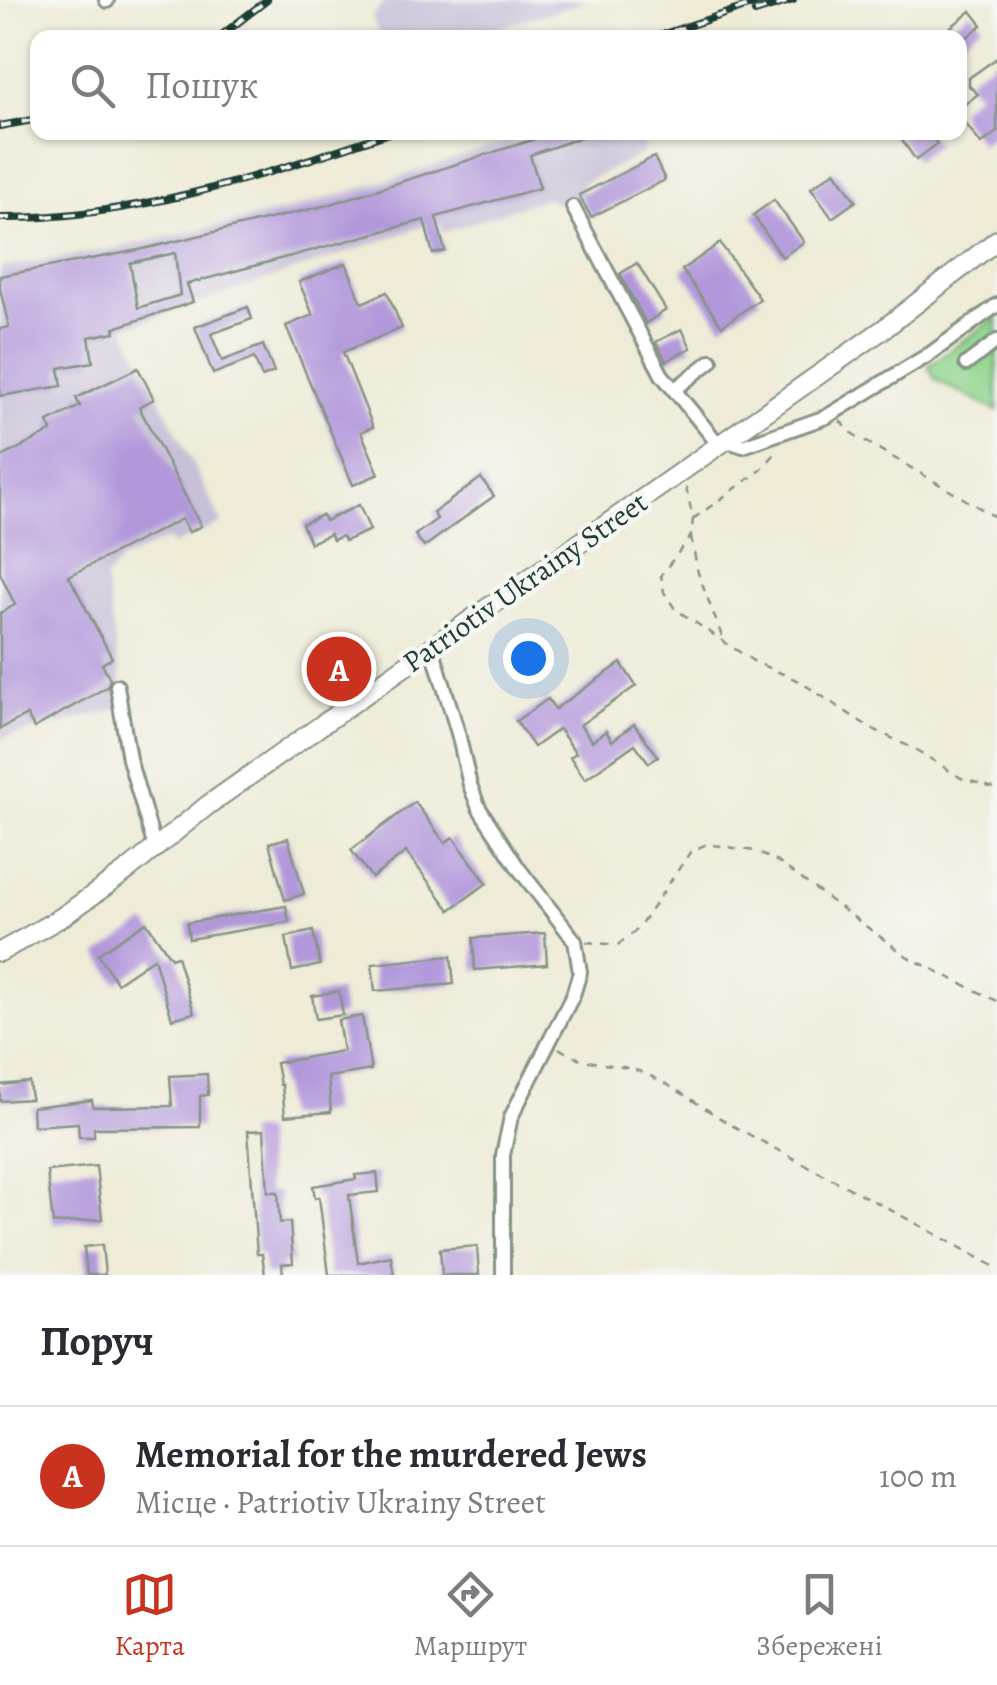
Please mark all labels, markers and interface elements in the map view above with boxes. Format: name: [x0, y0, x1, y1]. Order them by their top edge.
search box: [30, 30, 967, 140]
icon: search: [65, 58, 120, 113]
text: Пошук: [145, 59, 258, 111]
street label: Patriotiv Ukrainy Street: [395, 482, 655, 682]
pin: A: [306, 632, 372, 706]
your location: [503, 633, 554, 684]
text: Поруч: [40, 1312, 154, 1369]
text: Memorial for the murdered Jews: [135, 1428, 647, 1480]
text: A: [62, 1454, 83, 1498]
text: 100 m: [879, 1454, 957, 1498]
text: Місце · Patriotiv Ukrainy Street: [135, 1480, 546, 1524]
tab: Карта: [114, 1567, 185, 1665]
tab: Маршрут: [414, 1567, 527, 1665]
tab: Збережені: [756, 1567, 883, 1665]

